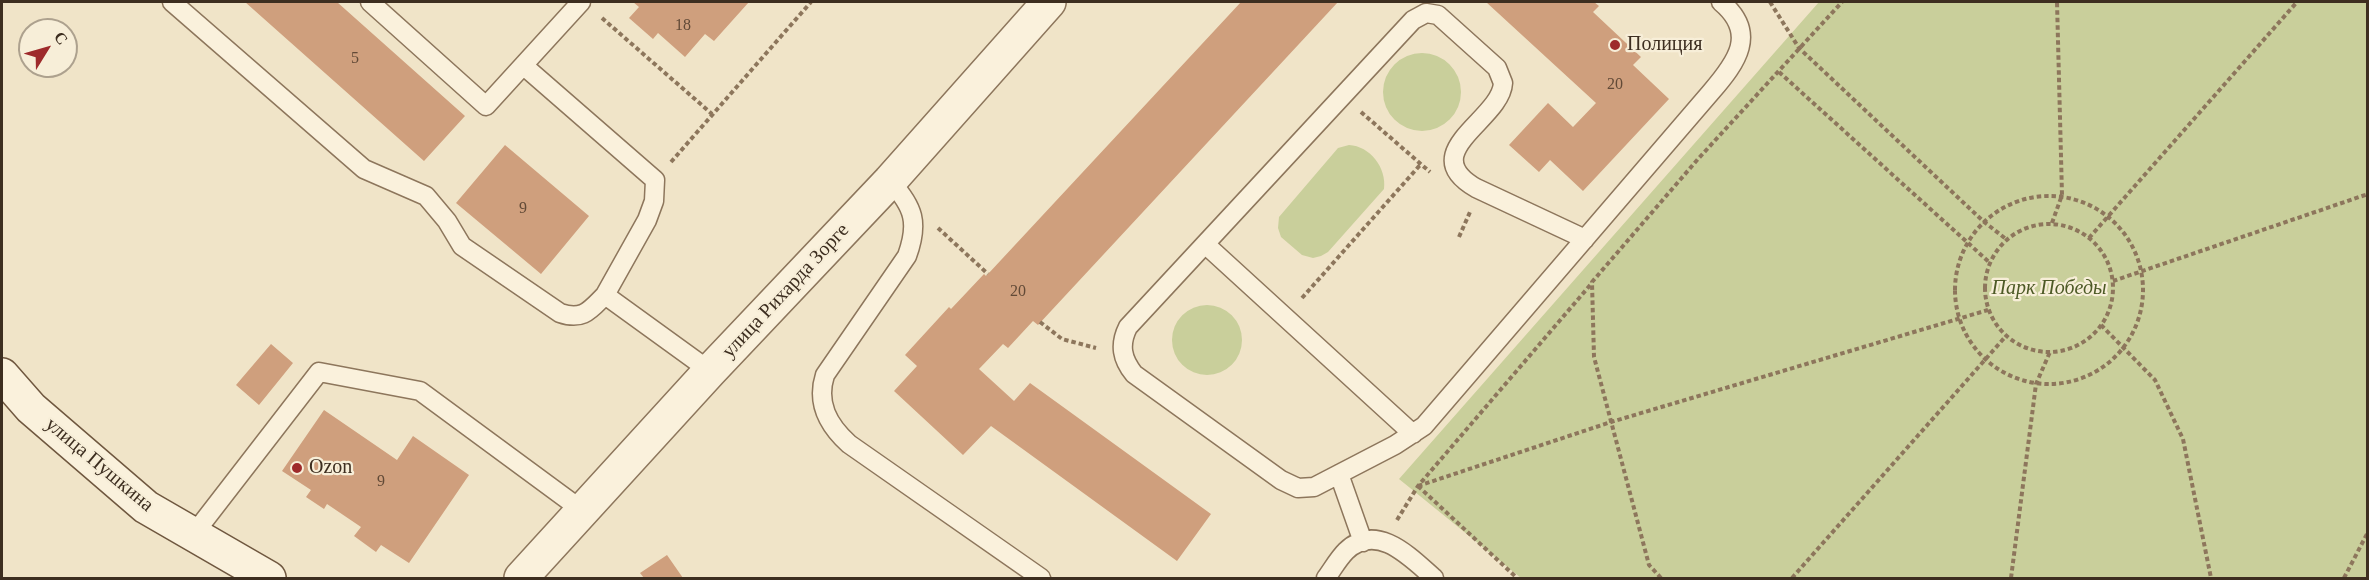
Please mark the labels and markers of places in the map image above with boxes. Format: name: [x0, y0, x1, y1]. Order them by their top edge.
place label: Полиция: [1627, 33, 1702, 57]
marker: Полиция: [1608, 38, 1622, 52]
place label: Ozon: [309, 456, 352, 480]
marker: Ozon: [290, 461, 304, 475]

